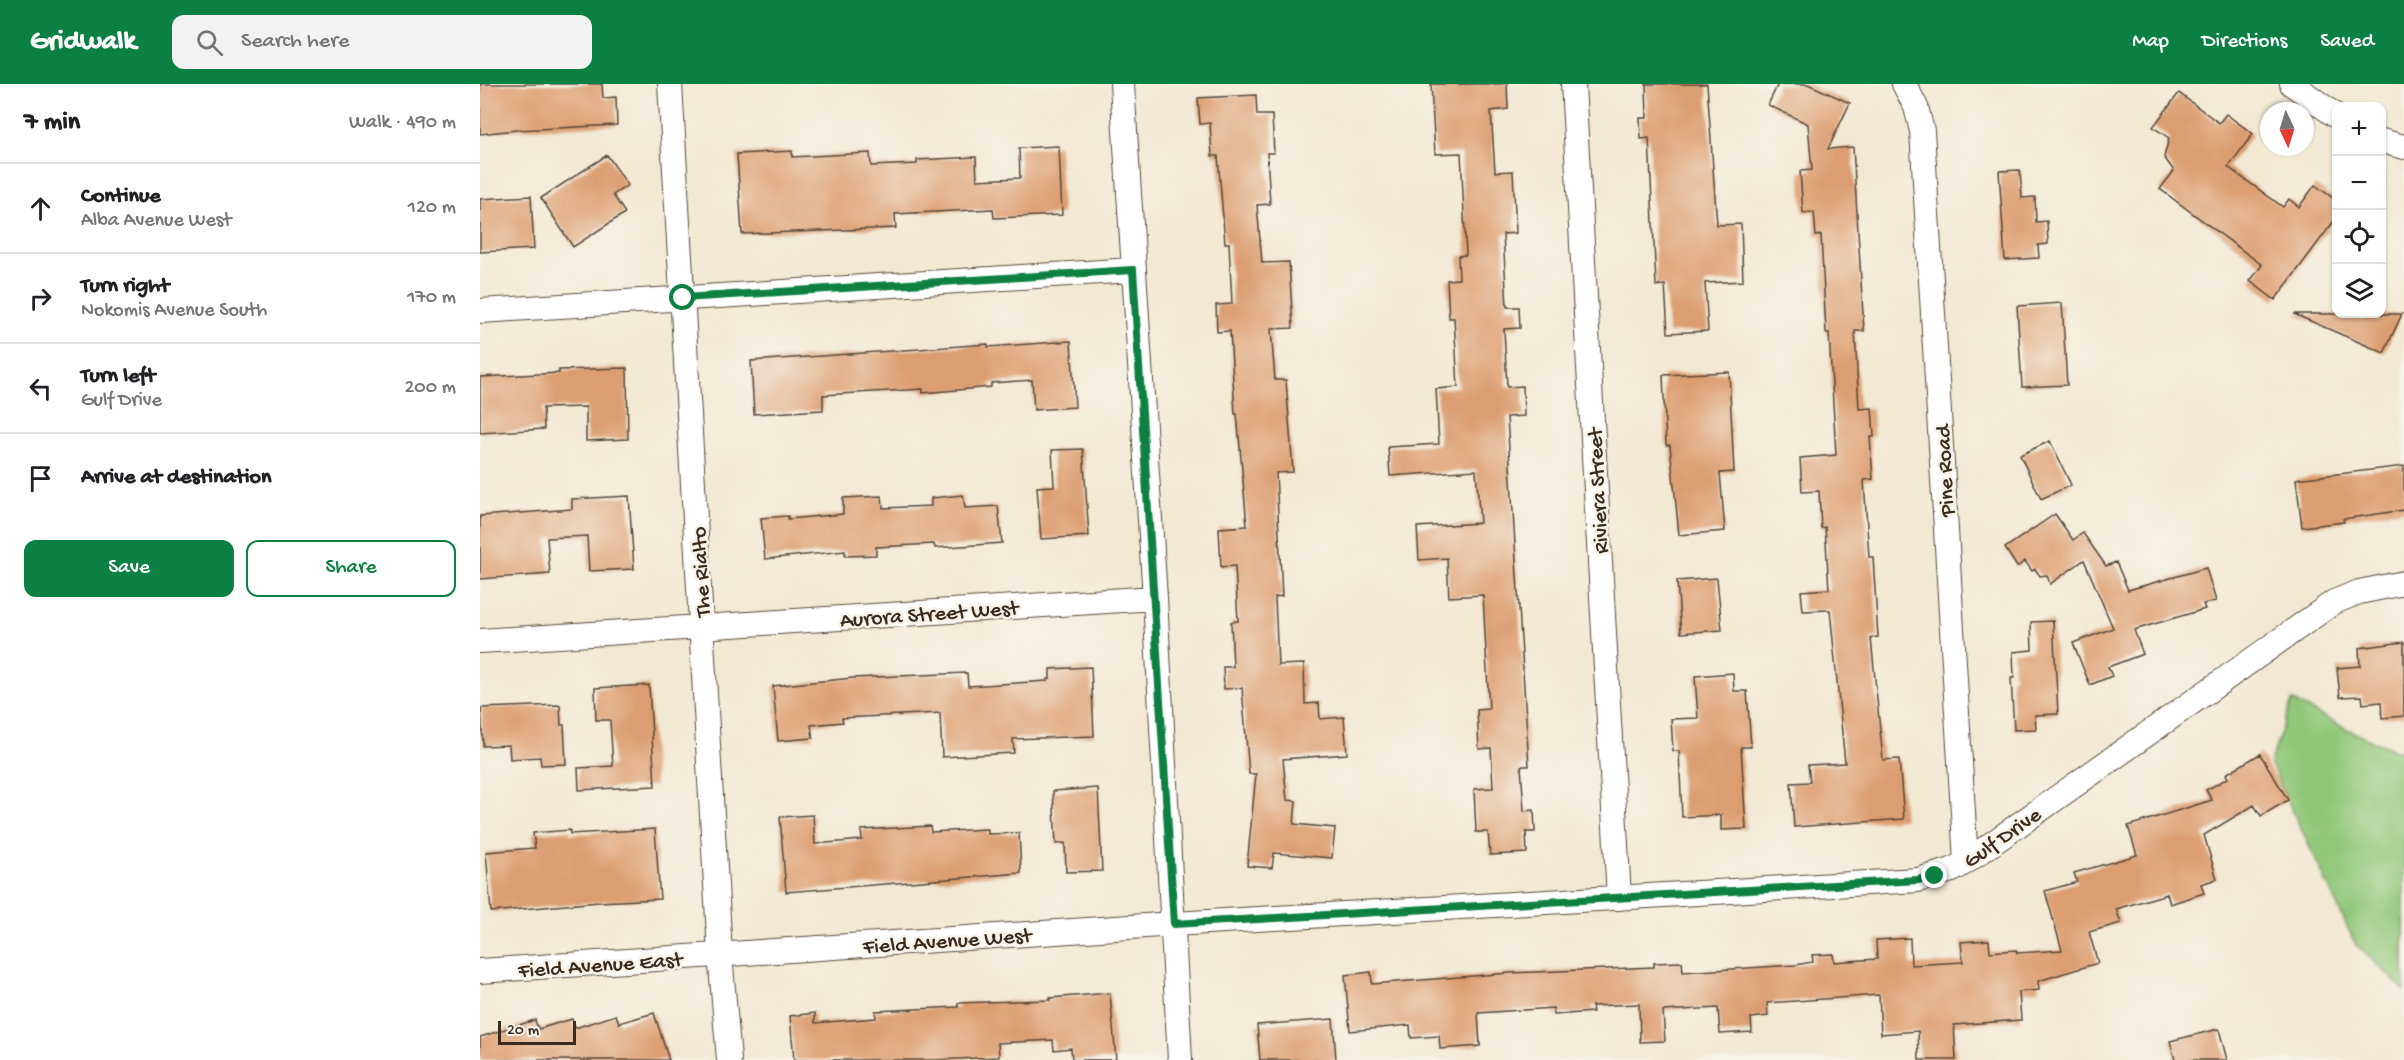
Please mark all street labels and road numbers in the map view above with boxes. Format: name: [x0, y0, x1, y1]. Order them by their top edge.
street label: Pine Road: [1931, 422, 1962, 518]
street label: Riviera Street: [1584, 425, 1616, 554]
street label: The Rialto: [688, 526, 718, 620]
street label: Aurora Street West: [839, 597, 1021, 635]
street label: Gulf Drive: [1959, 803, 2048, 875]
street label: Field Avenue West: [861, 924, 1034, 962]
street label: Field Avenue East: [516, 948, 685, 986]

